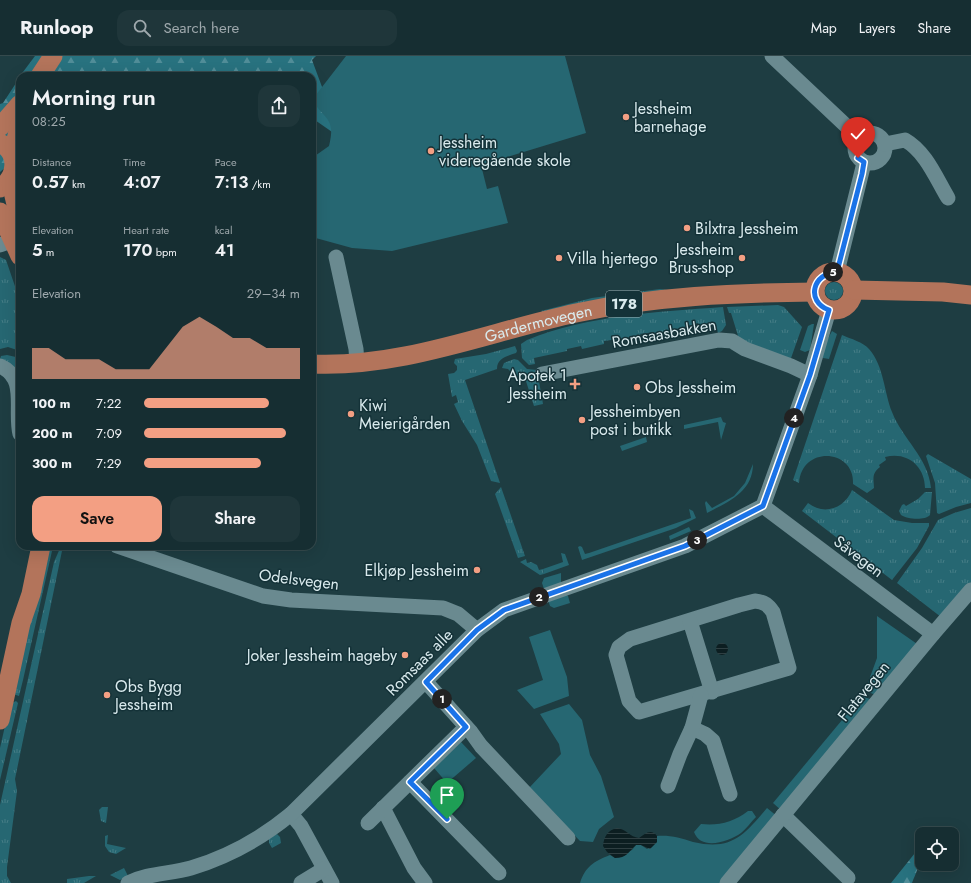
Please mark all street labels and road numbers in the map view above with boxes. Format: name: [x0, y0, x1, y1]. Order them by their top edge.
road number: 178: [606, 291, 642, 317]
street label: Gardermovegen: [482, 299, 594, 348]
street label: Romsaasbakken: [610, 313, 718, 354]
street label: Såvegen: [829, 530, 888, 583]
street label: Odelsvegen: [257, 563, 340, 596]
street label: Romsaas alle: [381, 624, 458, 701]
street label: Flatavegen: [832, 656, 895, 726]

